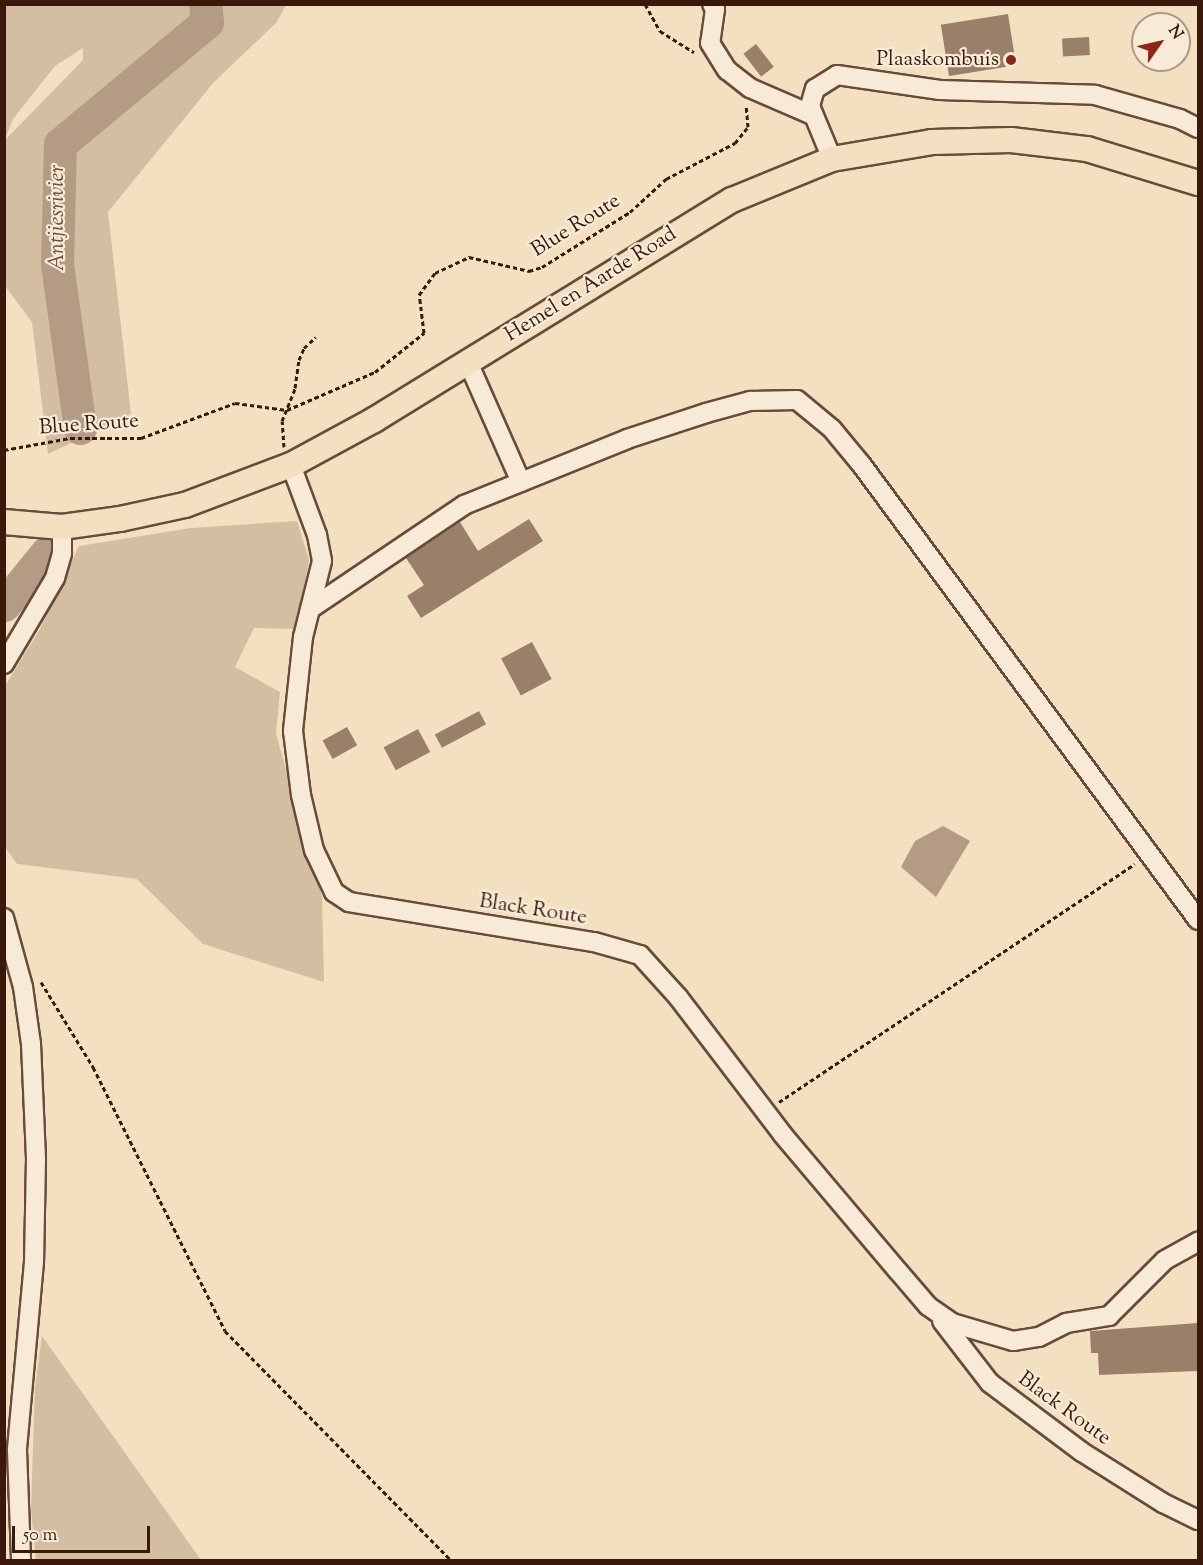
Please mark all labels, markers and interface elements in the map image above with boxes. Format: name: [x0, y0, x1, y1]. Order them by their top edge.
north arrow: [1131, 12, 1191, 72]
text: N: [1162, 21, 1188, 45]
place label: Plaaskombuis: [876, 47, 999, 73]
marker: Plaaskombuis: [1004, 53, 1018, 67]
water label: Antjiesrivier: [46, 165, 72, 271]
street label: Blue Route: [527, 189, 625, 263]
street label: Hemel en Aarde Road: [501, 222, 681, 348]
street label: Blue Route: [38, 409, 140, 441]
street label: Black Route: [477, 889, 589, 931]
street label: Black Route: [1013, 1367, 1115, 1451]
scale bar: [15, 1514, 153, 1552]
text: 50 m: [23, 1523, 57, 1549]

